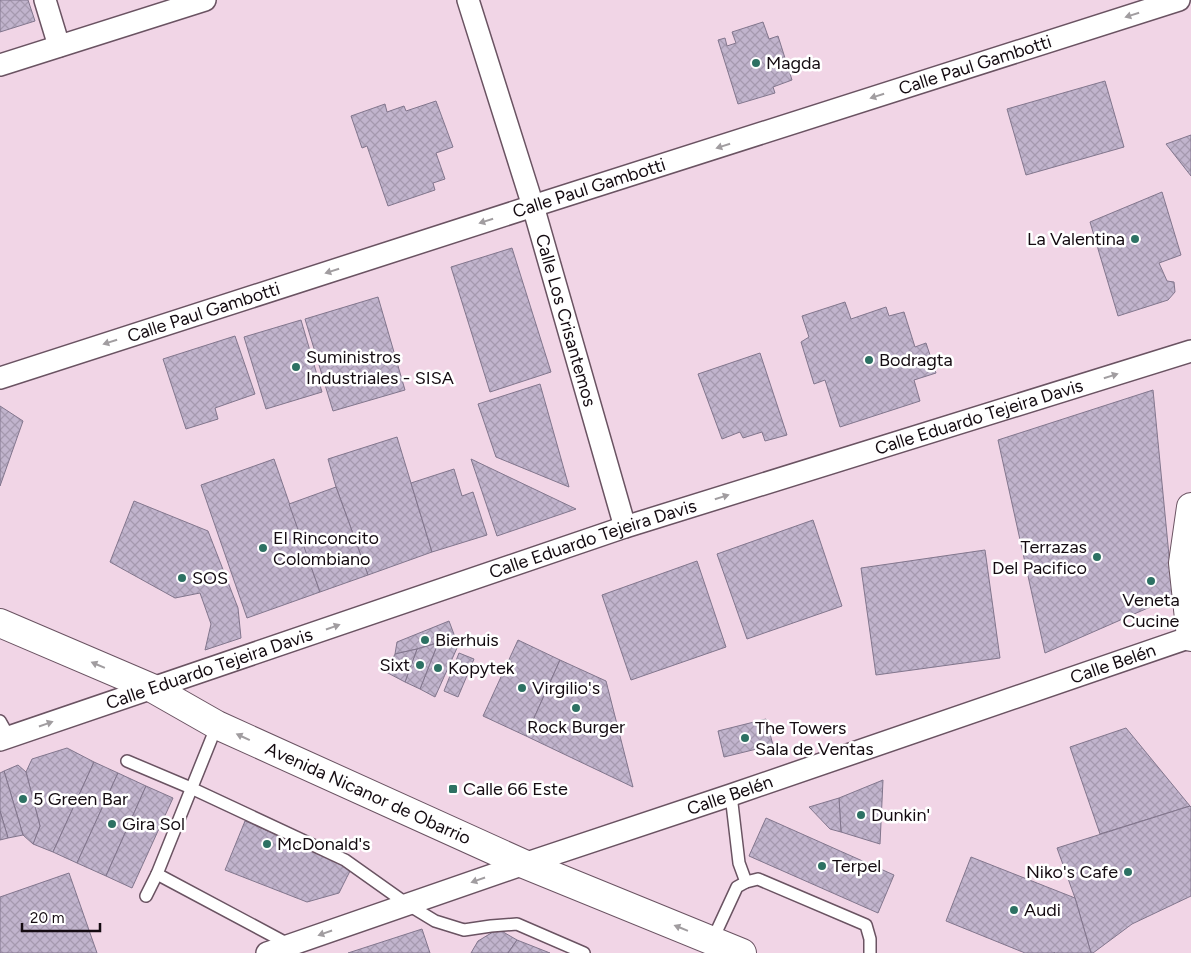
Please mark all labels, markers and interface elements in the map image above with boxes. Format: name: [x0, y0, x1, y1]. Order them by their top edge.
one-way arrow: [1125, 11, 1140, 19]
street label: Calle Paul Gambotti: [896, 30, 1054, 100]
place label: Magda: [766, 52, 821, 74]
marker: Magda: [750, 57, 762, 69]
one-way arrow: [870, 93, 885, 100]
one-way arrow: [715, 142, 730, 150]
street label: Calle Paul Gambotti: [510, 153, 668, 223]
one-way arrow: [479, 218, 494, 225]
place label: La Valentina: [1027, 228, 1125, 250]
street label: Calle Los Crisantemos: [531, 231, 601, 409]
marker: La Valentina: [1129, 233, 1141, 245]
one-way arrow: [324, 268, 339, 275]
street label: Calle Paul Gambotti: [124, 277, 283, 347]
one-way arrow: [103, 339, 118, 347]
place label: Suministros Industriales - SISA: [306, 346, 454, 389]
place label: Bodragta: [879, 349, 953, 371]
marker: Bodragta: [863, 354, 875, 366]
marker: Suministros Industriales - SISA: [290, 361, 302, 373]
one-way arrow: [1104, 372, 1119, 379]
street label: Calle Eduardo Tejeira Davis: [872, 374, 1086, 460]
one-way arrow: [715, 493, 730, 501]
street label: Calle Eduardo Tejeira Davis: [486, 494, 699, 583]
place label: El Rinconcito Colombiano: [273, 527, 379, 570]
place label: Terrazas Del Pacifico: [992, 536, 1087, 579]
marker: El Rinconcito Colombiano: [257, 542, 269, 554]
marker: Terrazas Del Pacifico: [1091, 551, 1103, 563]
place label: SOS: [192, 567, 228, 589]
marker: SOS: [176, 572, 188, 584]
marker: Veneta Cucine: [1145, 575, 1157, 587]
place label: Veneta Cucine: [1122, 589, 1180, 632]
street label: Calle Eduardo Tejeira Davis: [103, 623, 315, 714]
one-way arrow: [325, 623, 340, 630]
place label: Bierhuis: [435, 629, 499, 651]
marker: Bierhuis: [419, 634, 431, 646]
street label: Calle Belén: [1067, 639, 1159, 689]
place label: Sixt: [379, 654, 410, 676]
place label: Kopytek: [448, 657, 515, 679]
marker: Sixt: [414, 659, 426, 671]
one-way arrow: [90, 661, 105, 669]
marker: Kopytek: [432, 662, 444, 674]
place label: Virgilio's: [532, 677, 600, 699]
marker: Virgilio's: [516, 682, 528, 694]
marker: Rock Burger: [570, 702, 582, 714]
place label: Rock Burger: [527, 716, 625, 738]
place label: The Towers Sala de Ventas: [755, 717, 874, 760]
one-way arrow: [39, 720, 54, 728]
marker: The Towers Sala de Ventas: [739, 732, 751, 744]
one-way arrow: [236, 733, 250, 741]
street label: Avenida Nicanor de Obarrio: [262, 737, 474, 849]
street label: Calle Belén: [684, 771, 776, 820]
place label: Calle 66 Este: [463, 778, 568, 800]
marker: Calle 66 Este: [447, 783, 459, 795]
place label: 5 Green Bar: [33, 788, 128, 810]
marker: 5 Green Bar: [17, 793, 29, 805]
place label: Dunkin': [871, 804, 930, 826]
marker: Dunkin': [855, 809, 867, 821]
place label: Gira Sol: [122, 813, 185, 835]
marker: Gira Sol: [106, 818, 118, 830]
place label: McDonald's: [277, 833, 371, 855]
marker: McDonald's: [261, 838, 273, 850]
place label: Terpel: [832, 855, 881, 877]
marker: Terpel: [816, 860, 828, 872]
place label: Niko's Cafe: [1026, 861, 1118, 883]
marker: Niko's Cafe: [1122, 866, 1134, 878]
one-way arrow: [470, 876, 485, 884]
place label: Audi: [1024, 899, 1061, 921]
scale bar: [22, 900, 100, 932]
marker: Audi: [1008, 904, 1020, 916]
text: 20 m: [30, 909, 64, 927]
one-way arrow: [673, 924, 688, 932]
one-way arrow: [317, 930, 332, 937]

